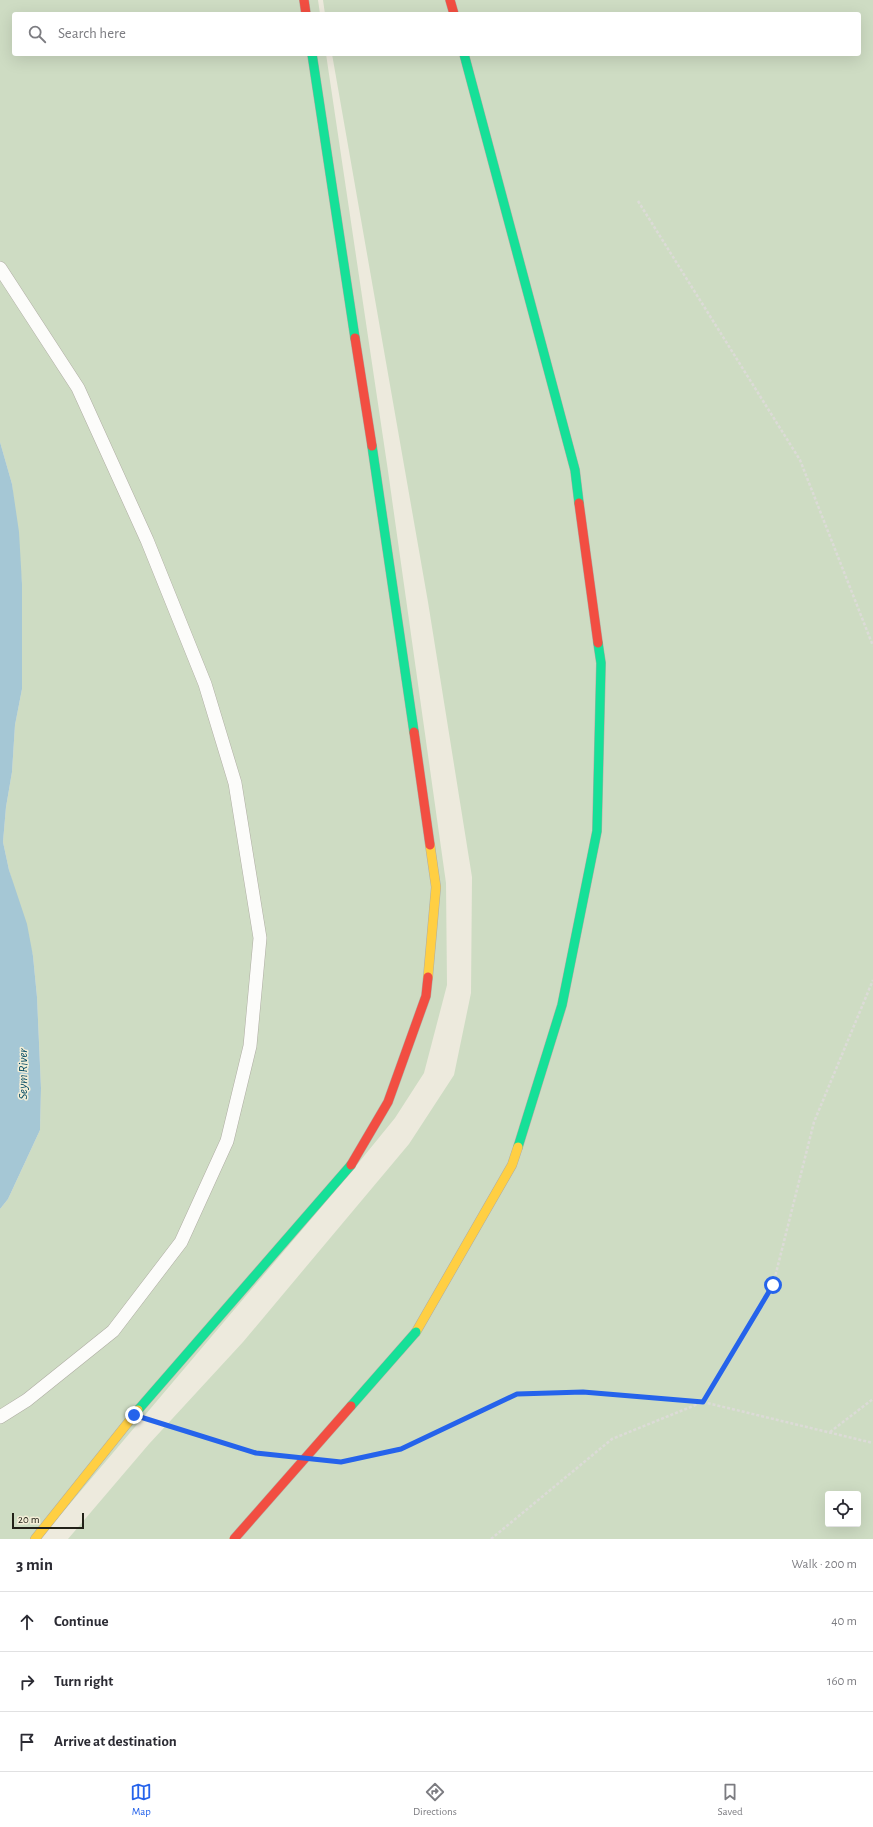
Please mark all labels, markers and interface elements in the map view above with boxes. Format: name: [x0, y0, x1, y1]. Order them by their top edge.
search box: [12, 12, 861, 56]
icon: search: [26, 23, 48, 45]
text: Search here: [58, 26, 126, 41]
water label: Seym River: [17, 1048, 30, 1100]
route start: [764, 1276, 782, 1294]
route end: [125, 1406, 143, 1424]
map controls: [825, 1491, 861, 1527]
button: locate: [825, 1491, 861, 1527]
scale bar: [12, 1511, 84, 1530]
text: 20 m: [18, 1514, 39, 1525]
text: 3 min: [16, 1556, 53, 1573]
text: Walk · 200 m: [791, 1558, 857, 1571]
icon: ahead: [16, 1611, 38, 1633]
text: Continue: [54, 1614, 109, 1629]
text: 40 m: [831, 1615, 857, 1628]
icon: right: [16, 1671, 38, 1693]
text: Turn right: [54, 1674, 113, 1689]
text: 160 m: [827, 1675, 857, 1688]
icon: arrive: [16, 1731, 38, 1753]
text: Arrive at destination: [54, 1734, 177, 1749]
tab: Map: [130, 1781, 152, 1818]
tab: Directions: [413, 1781, 457, 1818]
tab: Saved: [717, 1781, 743, 1818]

